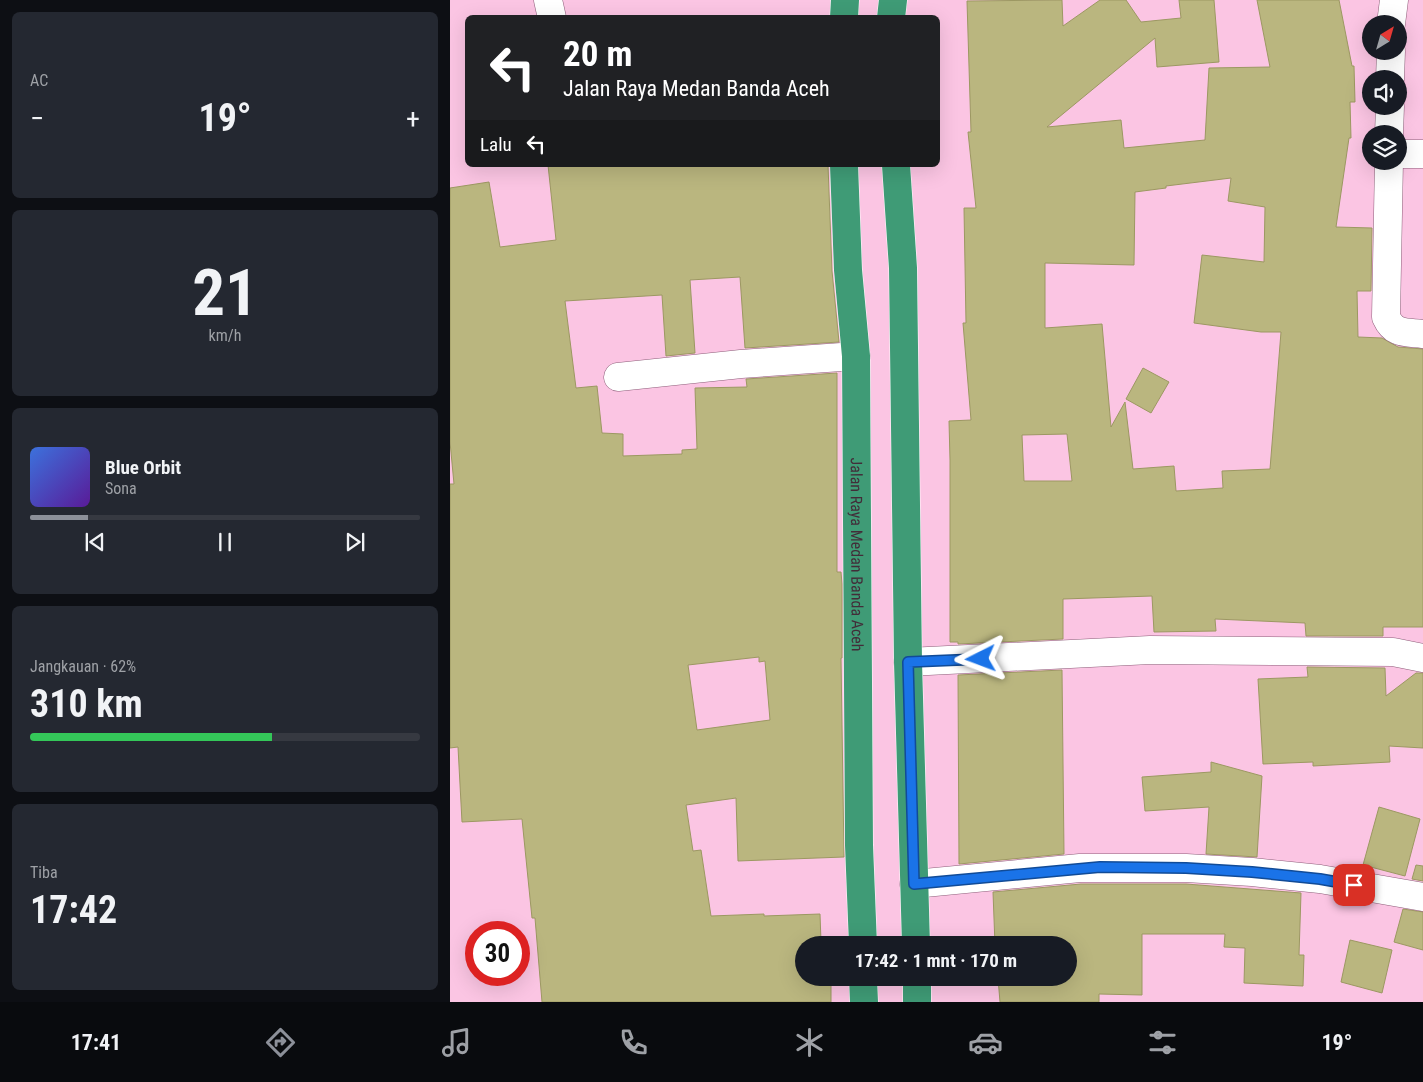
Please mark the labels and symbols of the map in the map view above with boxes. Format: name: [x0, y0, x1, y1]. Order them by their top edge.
north arrow: [1362, 15, 1408, 60]
street label: Jalan Raya Medan Banda Aceh: [847, 457, 867, 652]
position arrow: [954, 632, 1006, 684]
pin: [1333, 864, 1375, 906]
speed limit sign: 30: [465, 921, 530, 986]

